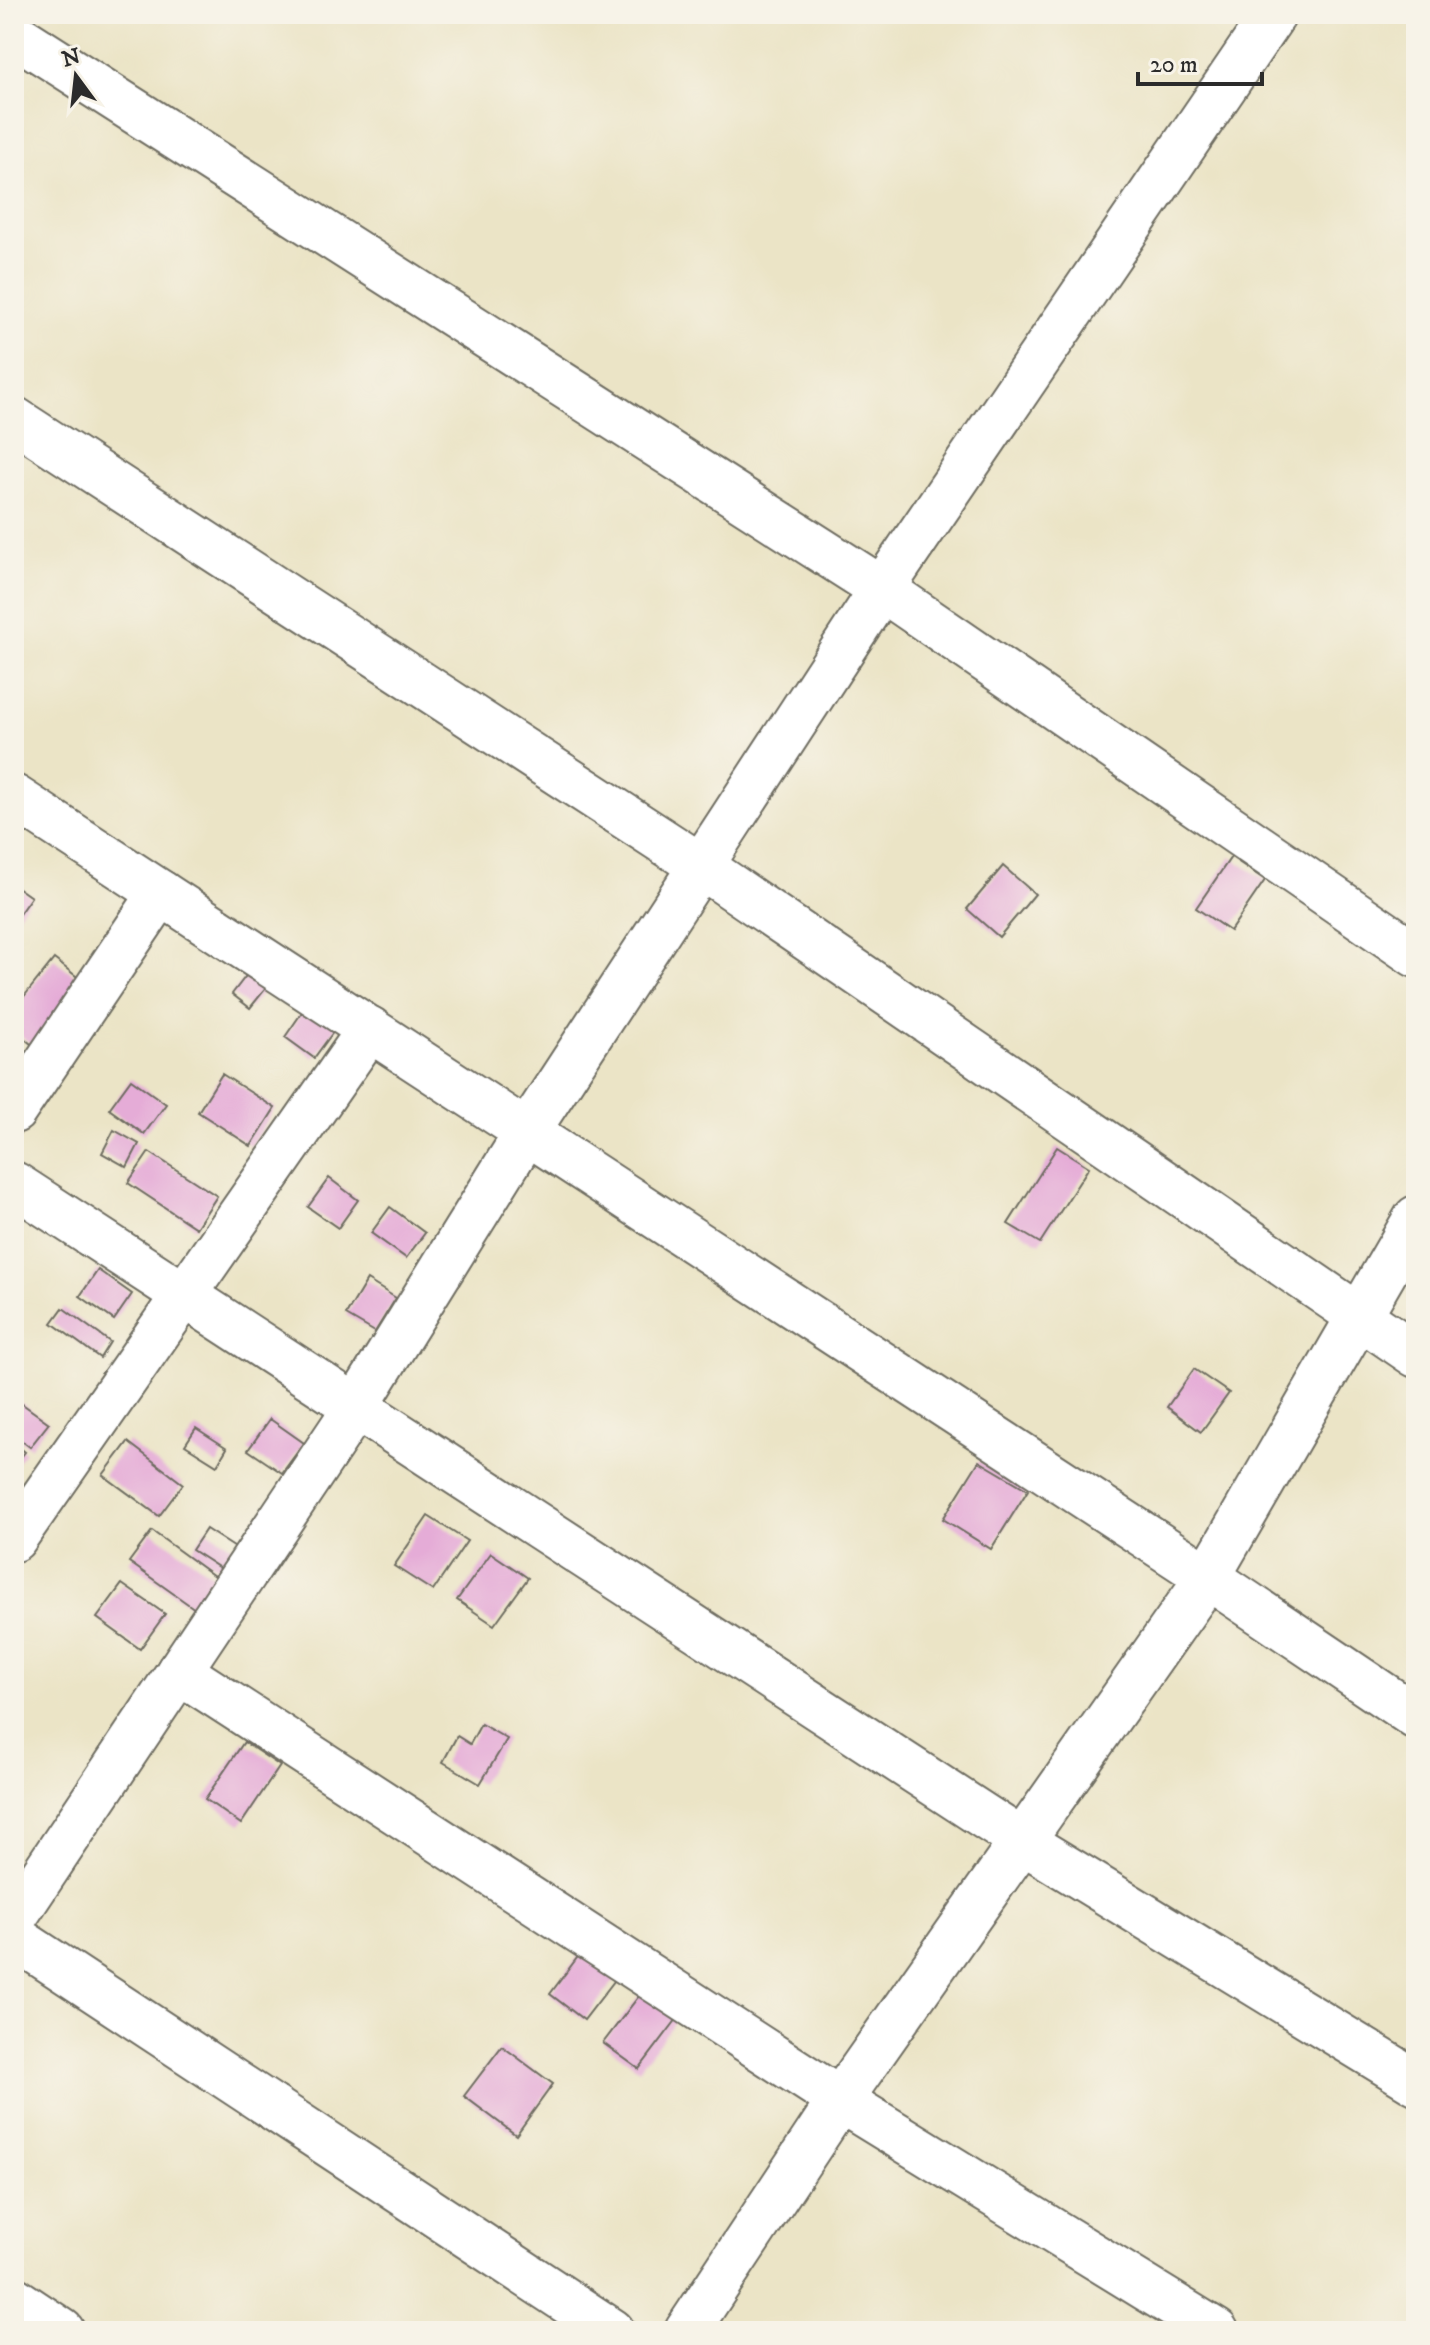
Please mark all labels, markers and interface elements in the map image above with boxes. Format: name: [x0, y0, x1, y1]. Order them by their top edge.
north arrow: [36, 36, 116, 116]
scale bar: [1138, 36, 1262, 86]
text: N: [59, 43, 83, 74]
text: 20 m: [1150, 50, 1198, 80]

